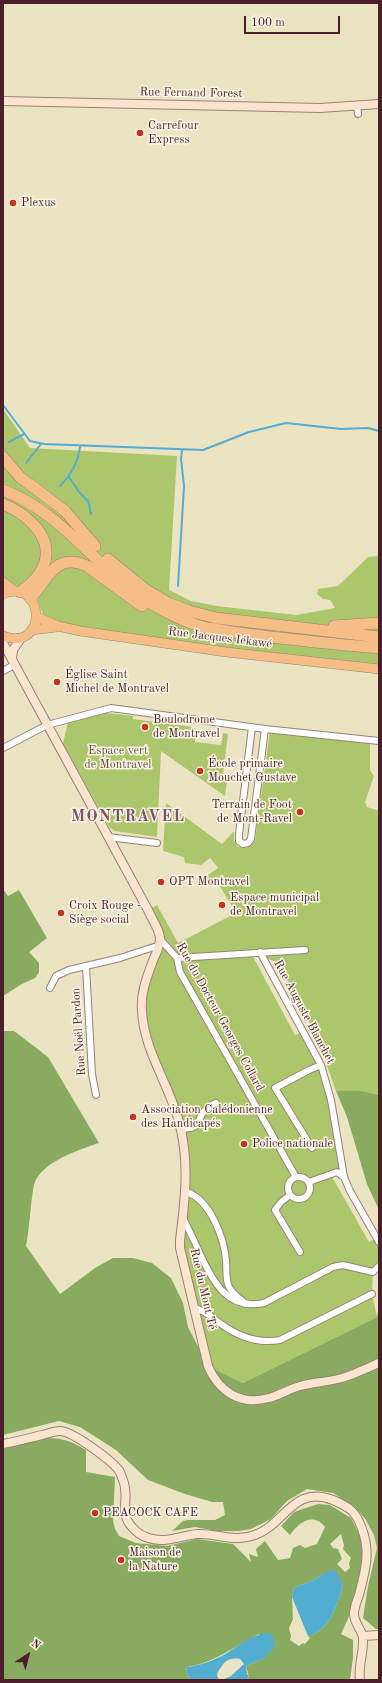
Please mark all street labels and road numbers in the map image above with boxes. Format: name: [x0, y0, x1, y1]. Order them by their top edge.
street label: Rue Fernand Forest: [139, 85, 243, 101]
street label: Rue Jacques Iékawé: [167, 624, 273, 652]
street label: Rue du Docteur Georges Collard: [173, 940, 267, 1094]
street label: Rue Auguste Blanchet: [270, 957, 338, 1067]
street label: Rue Noël Pardon: [69, 987, 89, 1077]
street label: Rue du Mont Té: [187, 1247, 219, 1331]

